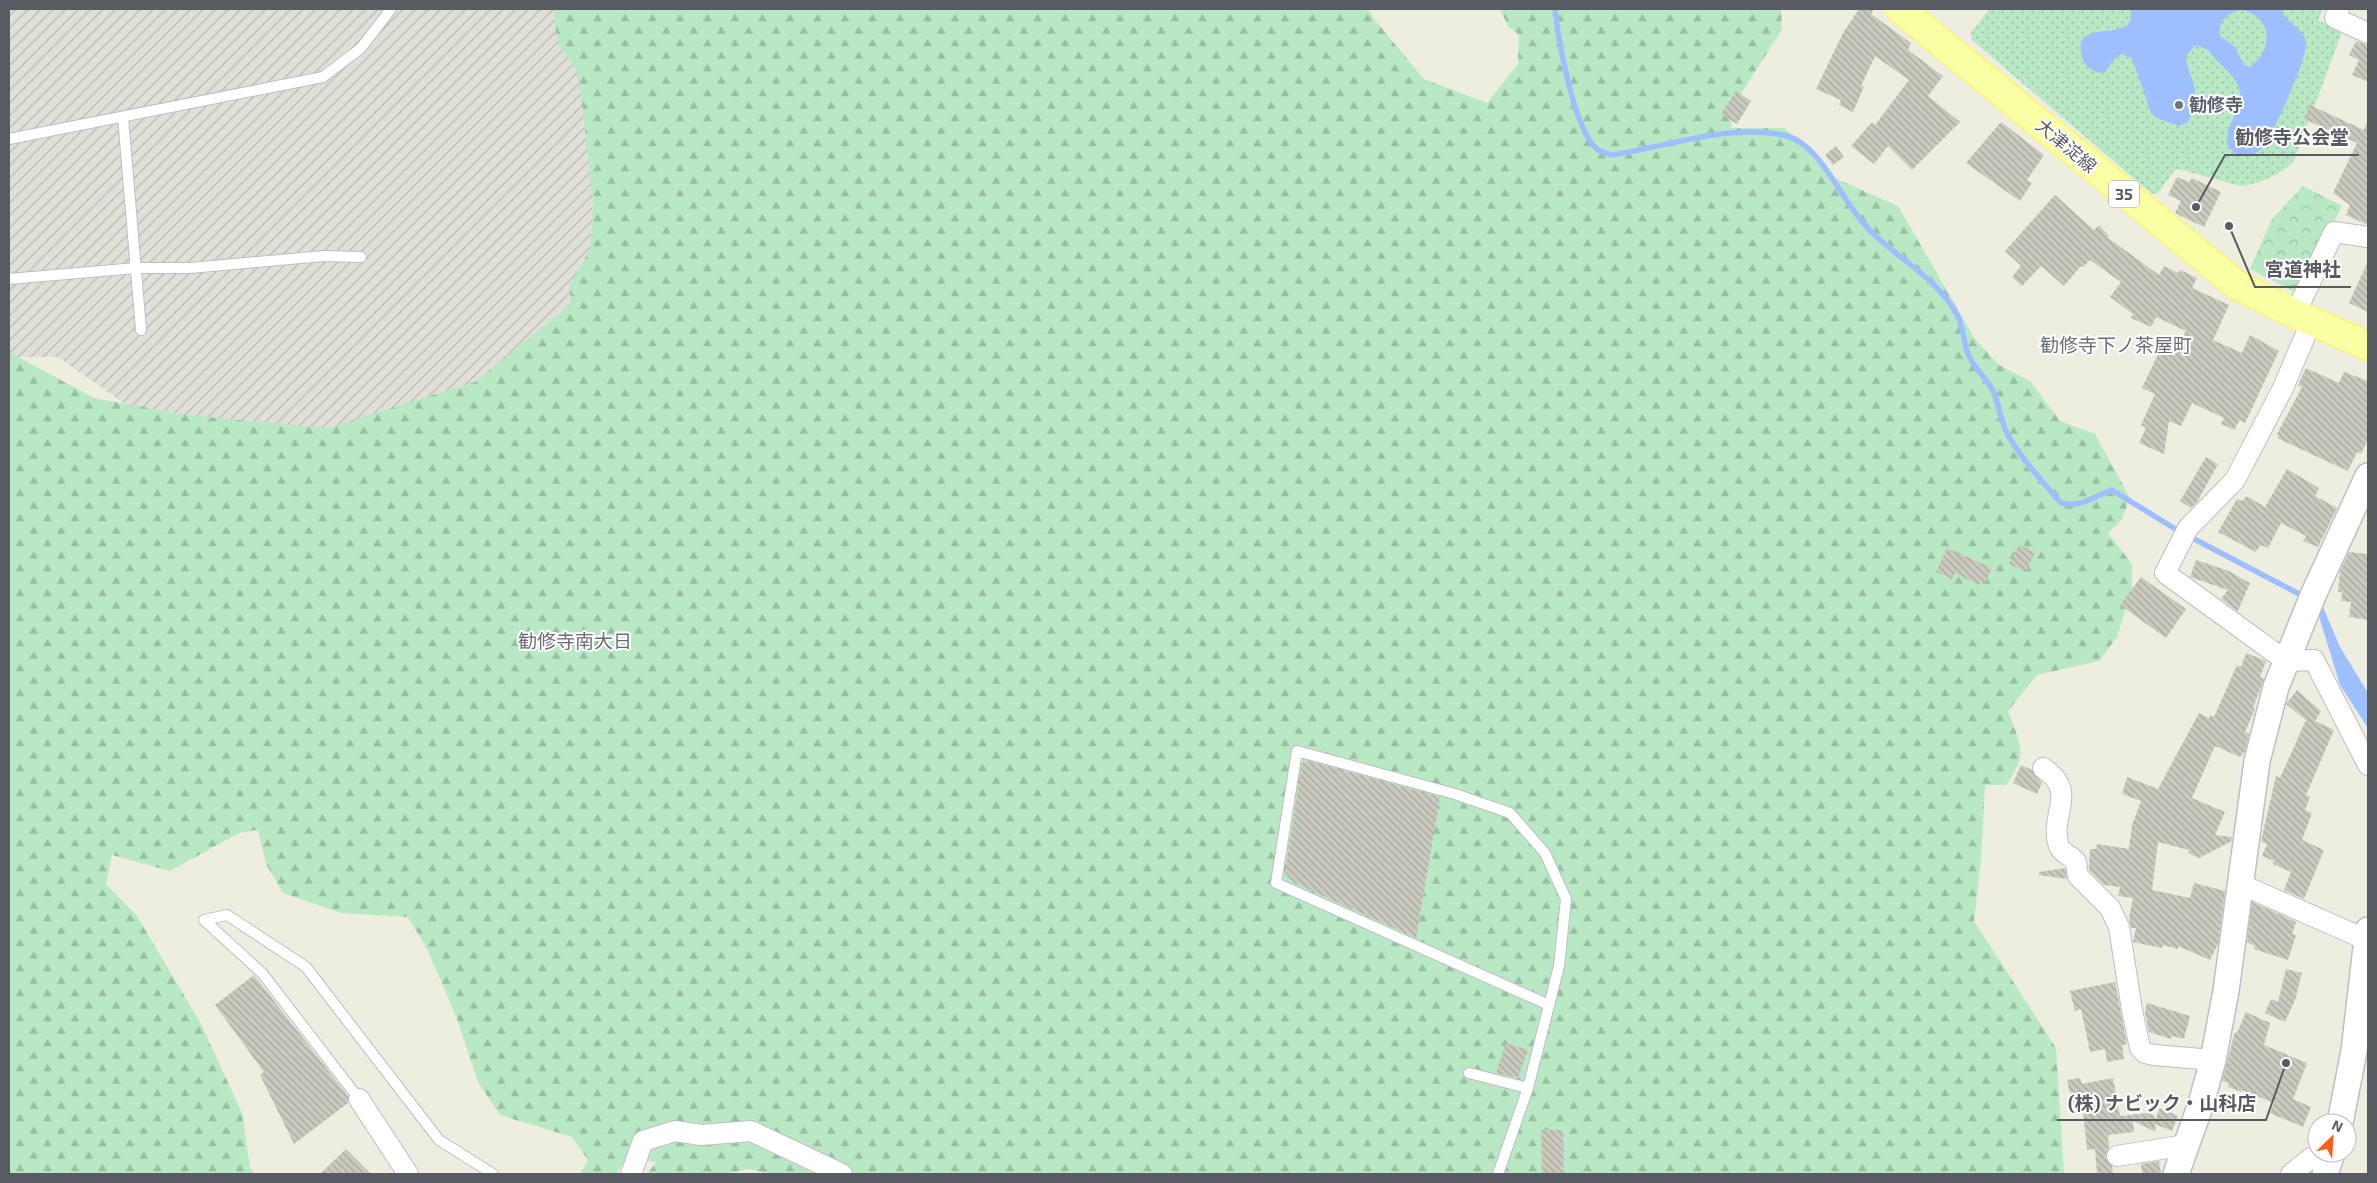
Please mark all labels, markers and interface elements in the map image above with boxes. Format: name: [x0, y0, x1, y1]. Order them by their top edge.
place label: 勧修寺: [2189, 93, 2243, 115]
marker: 勧修寺: [2173, 99, 2185, 111]
street label: 大津淀線: [2032, 114, 2101, 177]
callout: 勧修寺公会堂: [2225, 121, 2359, 155]
text: 勧修寺公会堂: [2235, 125, 2349, 148]
road number: 35: [2109, 180, 2139, 208]
callout: 宮道神社: [2255, 253, 2351, 287]
text: 宮道神社: [2265, 257, 2341, 280]
district label: 勧修寺下ノ茶屋町: [2040, 333, 2192, 356]
district label: 勧修寺南大日: [518, 629, 632, 652]
callout: (株) ナビック・山科店: [2057, 1086, 2266, 1120]
text: (株) ナビック・山科店: [2068, 1091, 2256, 1114]
north arrow: [2307, 1113, 2357, 1163]
text: N: [2330, 1116, 2346, 1136]

